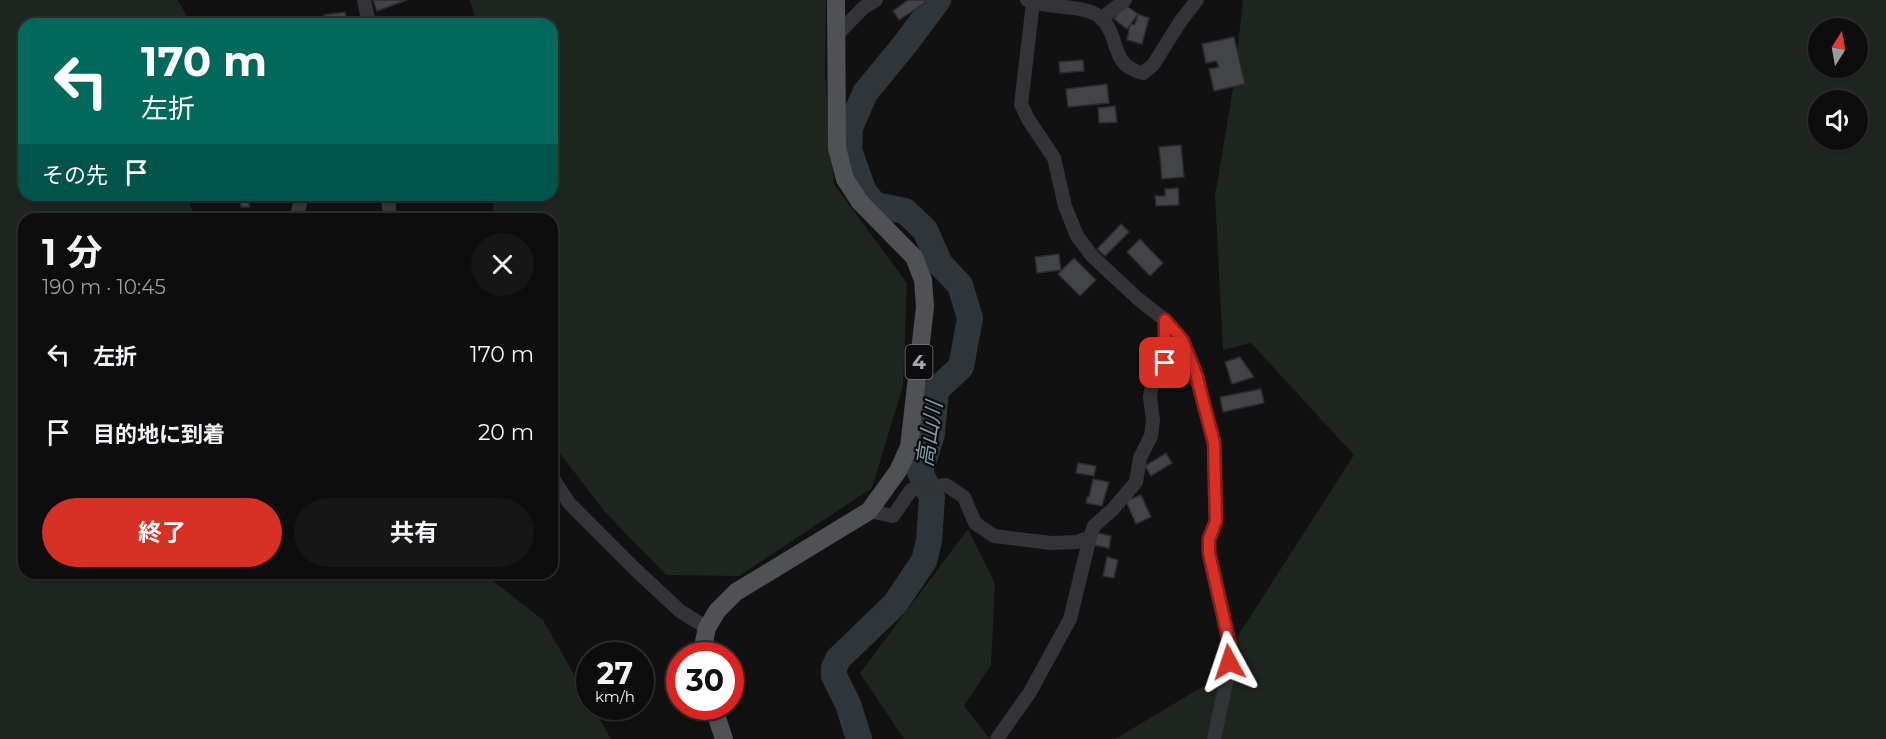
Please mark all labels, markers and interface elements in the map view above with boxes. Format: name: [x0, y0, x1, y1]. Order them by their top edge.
north arrow: [1808, 18, 1868, 78]
map controls: [1808, 18, 1868, 150]
text: 170 m: [141, 35, 267, 87]
icon: left: [42, 42, 120, 120]
button: sound: [1808, 90, 1868, 150]
text: 左折: [141, 92, 195, 125]
icon: arrive: [120, 156, 153, 189]
text: その先: [42, 162, 108, 189]
text: 1 分: [42, 230, 102, 274]
button: close: [471, 233, 534, 296]
text: 190 m · 10:45: [42, 275, 166, 299]
pin: [1139, 337, 1190, 388]
icon: left: [42, 338, 75, 371]
text: 170 m: [470, 341, 534, 368]
text: 左折: [93, 343, 137, 370]
road number: 4: [906, 345, 932, 379]
icon: arrive: [1148, 346, 1181, 379]
water label: 高山川: [911, 397, 948, 469]
icon: arrive: [42, 416, 75, 449]
text: 20 m: [478, 419, 534, 446]
text: 目的地に到着: [93, 421, 225, 448]
button: 終了: [42, 498, 282, 567]
button: 共有: [294, 498, 534, 567]
position arrow: [1197, 630, 1261, 694]
speed limit sign: 30: [666, 642, 744, 720]
text: 27: [597, 655, 633, 692]
text: km/h: [595, 687, 635, 706]

